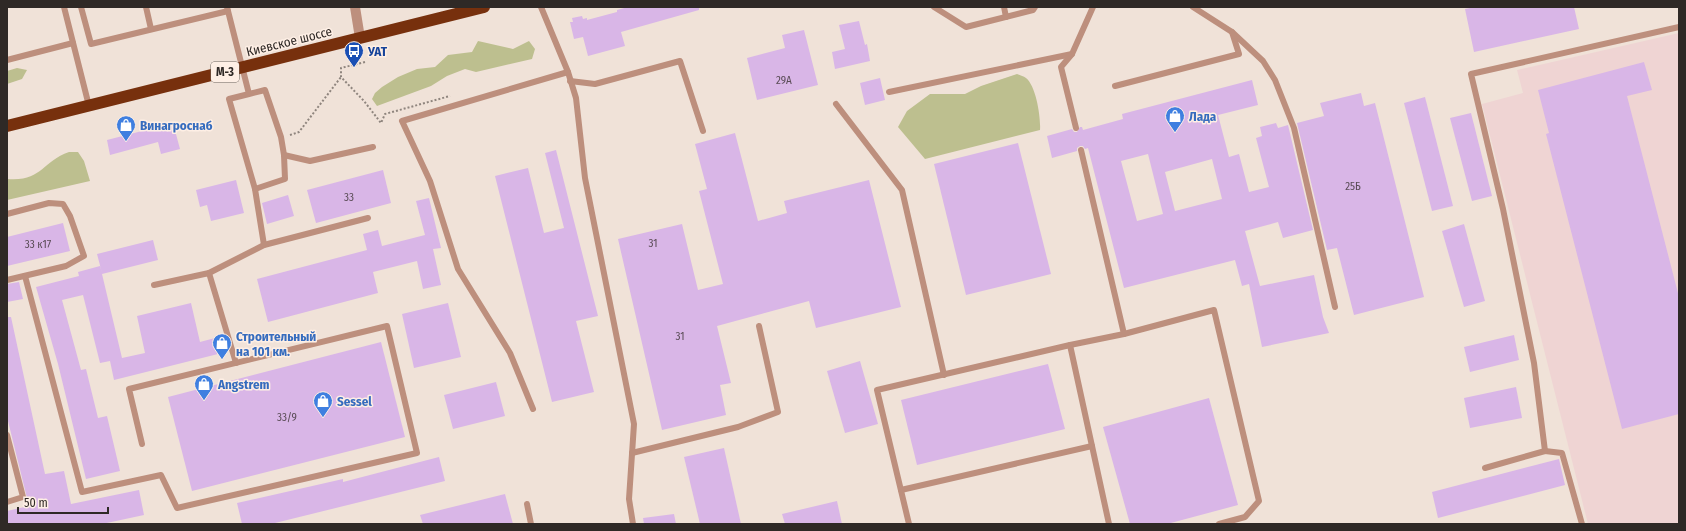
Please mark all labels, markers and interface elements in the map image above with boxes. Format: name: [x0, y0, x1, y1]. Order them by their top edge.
street label: Киевское шоссе: [245, 24, 334, 59]
bus stop icon: УАТ: [343, 40, 365, 68]
place label: УАТ: [367, 44, 388, 59]
road number: М-3: [211, 62, 239, 82]
house number: 29А: [776, 74, 792, 87]
shop icon: Лада: [1164, 105, 1186, 133]
place label: Лада: [1189, 109, 1217, 124]
shop icon: Винагроснаб: [115, 114, 137, 142]
place label: Винагроснаб: [140, 118, 213, 133]
house number: 25Б: [1345, 180, 1361, 193]
house number: 33: [344, 191, 354, 204]
house number: 31: [649, 237, 658, 250]
house number: 33 к17: [25, 238, 52, 251]
place label: Строительный на 101 км.: [236, 329, 316, 359]
house number: 31: [676, 330, 685, 343]
shop icon: Строительный на 101 км.: [211, 332, 233, 360]
shop icon: Angstrem: [193, 373, 215, 401]
place label: Angstrem: [217, 377, 269, 392]
shop icon: Sessel: [312, 390, 334, 418]
place label: Sessel: [337, 394, 372, 409]
house number: 33/9: [277, 411, 297, 424]
scale bar: [18, 489, 108, 515]
text: 50 m: [24, 496, 48, 510]

